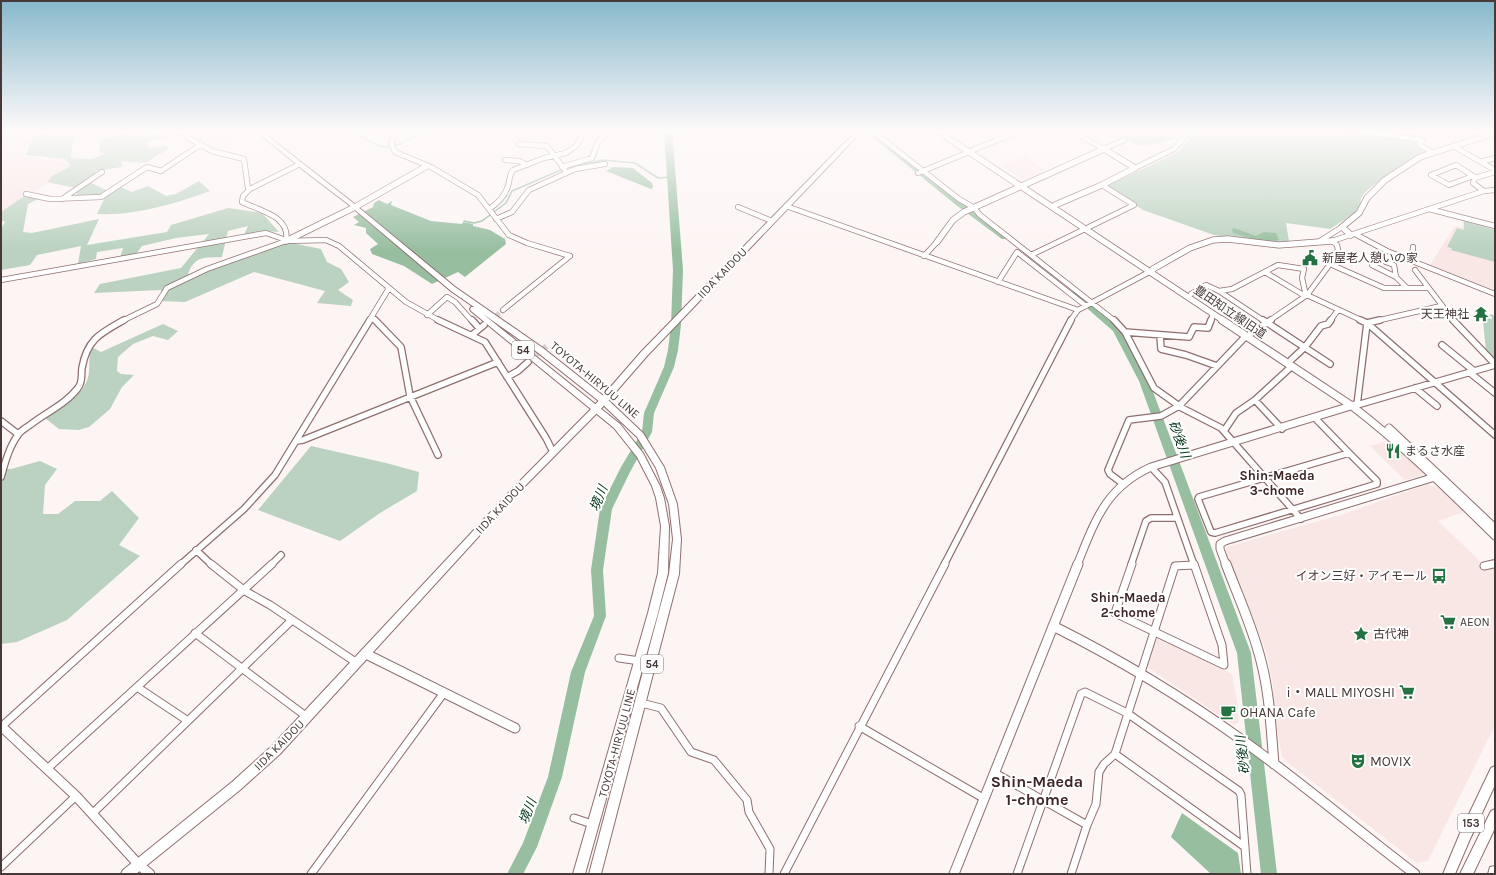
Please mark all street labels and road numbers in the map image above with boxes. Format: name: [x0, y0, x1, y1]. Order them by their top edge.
street label: IIDA KAIDOU: [694, 245, 750, 301]
street label: 豊田知立線旧道: [1191, 283, 1269, 341]
street label: TOYOTA-HIRYUU LINE: [548, 339, 642, 421]
road number: 54: [512, 341, 534, 359]
street label: IIDA KAIDOU: [473, 479, 527, 537]
road number: 54: [641, 655, 663, 673]
street label: TOYOTA-HIRYUU LINE: [596, 687, 638, 799]
street label: IIDA KAIDOU: [251, 717, 307, 773]
road number: 153: [1458, 814, 1484, 832]

